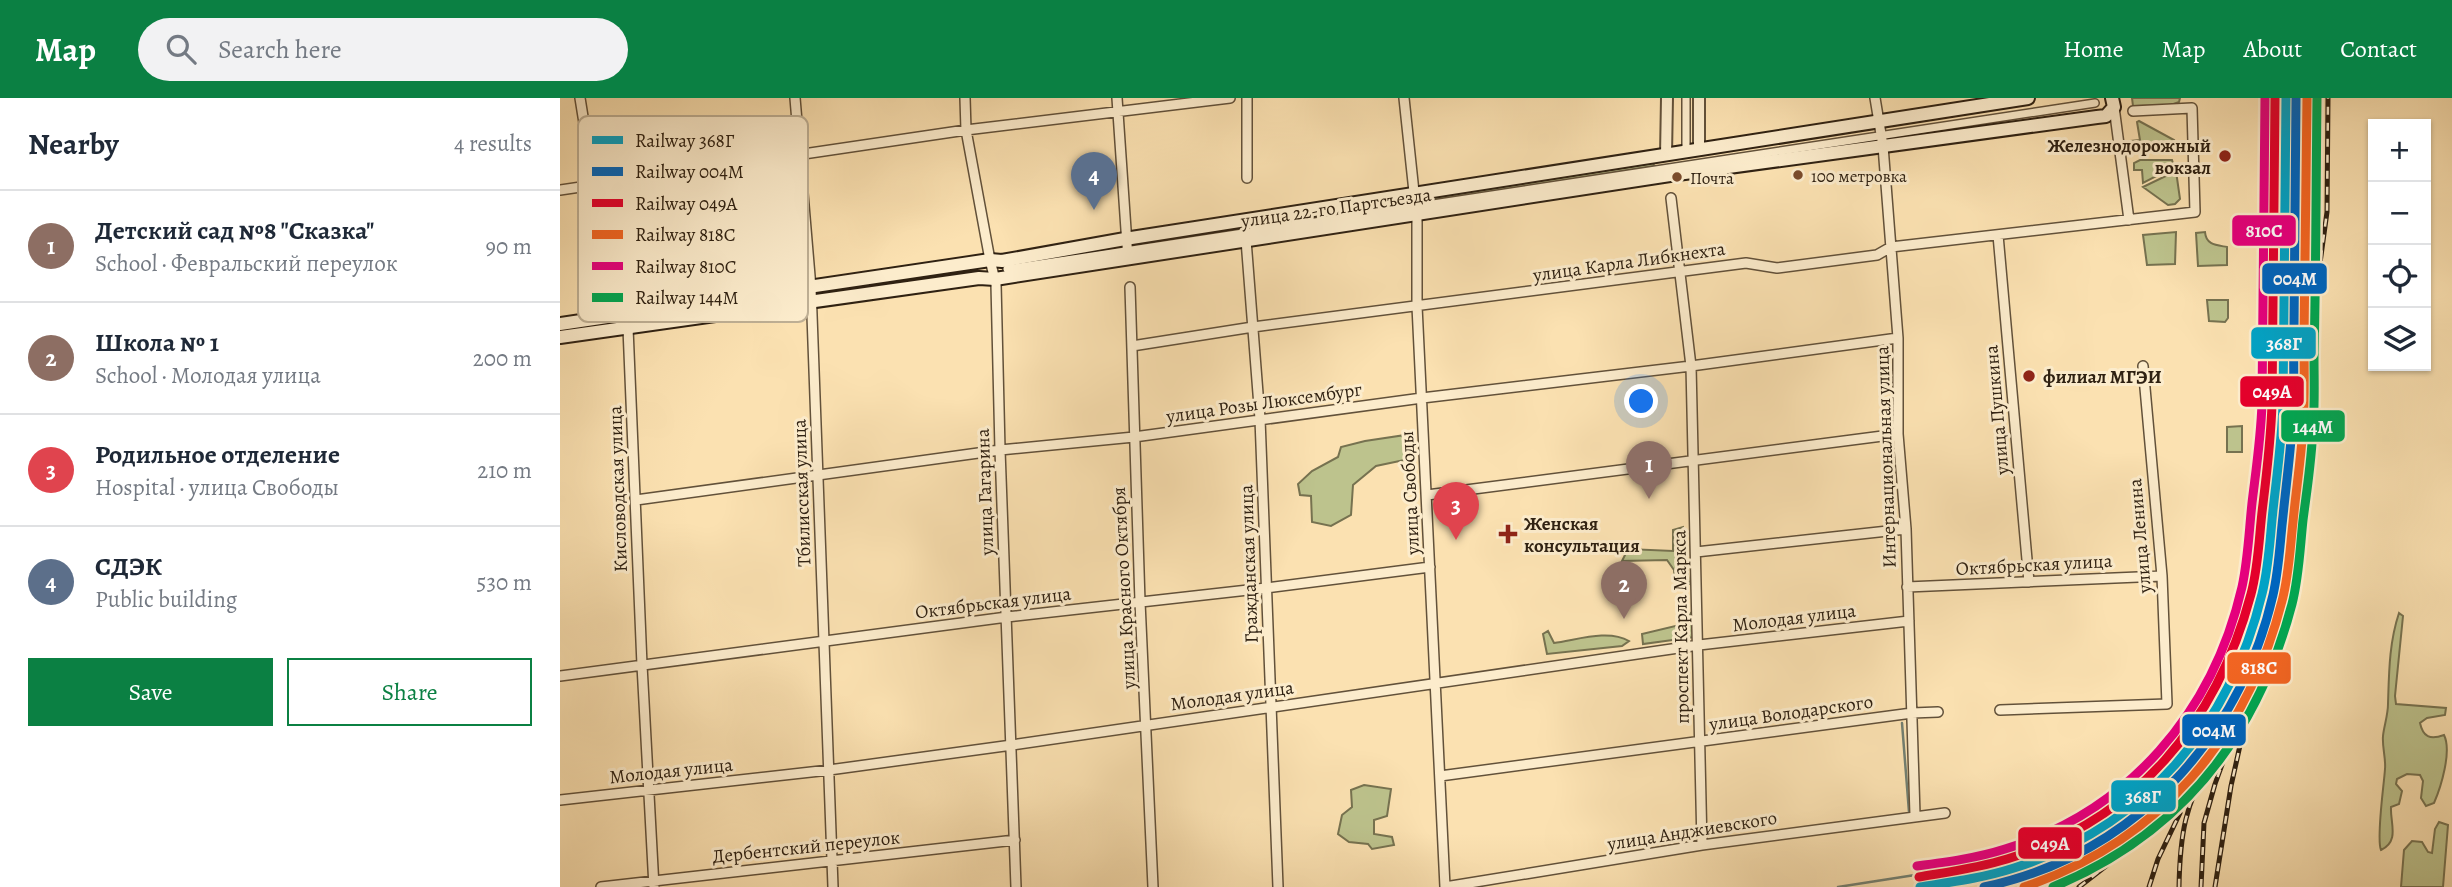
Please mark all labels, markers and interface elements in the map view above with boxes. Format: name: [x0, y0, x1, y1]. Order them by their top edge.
search box: [138, 18, 628, 81]
text: Map: [35, 27, 96, 72]
icon: search: [162, 30, 200, 68]
text: Search here: [218, 32, 342, 67]
text: Home: [2063, 33, 2124, 65]
text: Map: [2162, 33, 2206, 65]
text: About: [2244, 33, 2302, 65]
text: Contact: [2340, 33, 2417, 65]
legend: [578, 116, 808, 322]
map controls: [2368, 119, 2431, 371]
button: +: [2368, 119, 2431, 182]
text: Nearby: [28, 124, 119, 164]
text: 4 results: [454, 128, 532, 159]
text: Railway 368Г: [635, 128, 735, 154]
place label: Железнодорожный вокзал: [2047, 133, 2211, 181]
marker: Железнодорожный вокзал: [2217, 148, 2233, 164]
pin: 4: [1071, 152, 1117, 210]
text: Railway 004М: [635, 159, 744, 185]
place label: 100 метровка: [1811, 165, 1907, 188]
place label: Почта: [1690, 167, 1734, 190]
marker: 100 метровка: [1791, 168, 1805, 182]
marker: Почта: [1670, 170, 1684, 184]
street label: улица 22-го Партсъезда: [1238, 182, 1433, 234]
button: −: [2368, 182, 2431, 245]
text: Railway 049А: [635, 191, 738, 217]
text: Детский сад №8 "Сказка": [95, 213, 374, 248]
line badge: 810С: [2231, 214, 2297, 247]
text: 810С: [2245, 218, 2283, 244]
text: Railway 818С: [635, 222, 736, 248]
text: 1: [47, 231, 55, 262]
text: 90 m: [486, 231, 532, 262]
street label: улица Карла Либкнехта: [1530, 236, 1727, 288]
button: locate: [2368, 245, 2431, 308]
text: School · Февральский переулок: [95, 248, 398, 279]
text: Railway 810С: [635, 254, 737, 280]
line badge: 004М: [2261, 262, 2328, 295]
text: 004М: [2273, 266, 2317, 292]
text: Railway 144М: [635, 285, 739, 311]
button: layers: [2368, 308, 2431, 371]
text: Школа № 1: [95, 325, 219, 360]
line badge: 368Г: [2250, 326, 2317, 360]
text: 368Г: [2266, 331, 2302, 357]
text: 2: [45, 343, 57, 374]
text: 200 m: [473, 343, 532, 374]
street label: улица Пушкина: [1978, 344, 2016, 477]
street label: Интернациональная улица: [1869, 345, 1903, 568]
text: School · Молодая улица: [95, 360, 321, 391]
place label: филиал МГЭИ: [2043, 364, 2162, 390]
marker: филиал МГЭИ: [2021, 368, 2037, 384]
line badge: 049А: [2239, 375, 2305, 408]
street label: улица Розы Люксембург: [1164, 376, 1364, 430]
text: 049А: [2252, 379, 2293, 405]
your location: [1624, 384, 1658, 418]
street label: Кисловодская улица: [602, 405, 634, 573]
line badge: 144М: [2280, 409, 2346, 443]
text: 144М: [2293, 414, 2333, 440]
street label: Тбилисская улица: [786, 418, 818, 567]
street label: улица Гагарина: [970, 428, 1000, 557]
street label: улица Свободы: [1394, 430, 1426, 557]
text: Родильное отделение: [95, 437, 340, 472]
pin: 1: [1626, 441, 1672, 499]
text: 3: [46, 455, 56, 486]
text: 210 m: [477, 455, 532, 486]
text: Hospital · улица Свободы: [95, 472, 339, 503]
street label: улица Ленина: [2122, 477, 2158, 595]
pin: 3: [1433, 482, 1479, 540]
street label: Гражданская улица: [1233, 484, 1265, 644]
street label: улица Красного Октября: [1106, 486, 1142, 691]
place label: Женская консультация: [1524, 511, 1640, 559]
marker: Женская консультация: [1498, 524, 1518, 544]
street label: проспект Карла Маркса: [1666, 530, 1696, 724]
street label: Октябрьская улица: [1955, 548, 2113, 582]
text: СДЭК: [95, 549, 162, 584]
pin: 2: [1601, 561, 1647, 619]
text: 4: [46, 567, 56, 598]
text: 530 m: [477, 567, 532, 598]
street label: Октябрьская улица: [914, 581, 1073, 625]
text: Public building: [95, 584, 237, 615]
street label: Молодая улица: [1731, 598, 1857, 638]
line badge: 818С: [2226, 651, 2292, 685]
text: 818С: [2241, 655, 2277, 681]
button: Save: [28, 658, 273, 726]
button: Share: [287, 658, 532, 726]
street label: Молодая улица: [1169, 674, 1296, 717]
street label: улица Володарского: [1707, 689, 1875, 737]
line badge: 004М: [2181, 713, 2247, 747]
text: 004М: [2192, 718, 2236, 744]
street label: Молодая улица: [608, 752, 734, 790]
line badge: 368Г: [2110, 779, 2177, 813]
text: 368Г: [2125, 784, 2161, 810]
street label: улица Анджиевского: [1605, 805, 1779, 857]
street label: Дербентский переулок: [711, 824, 901, 870]
line badge: 049А: [2017, 826, 2083, 860]
text: 049А: [2030, 831, 2071, 857]

